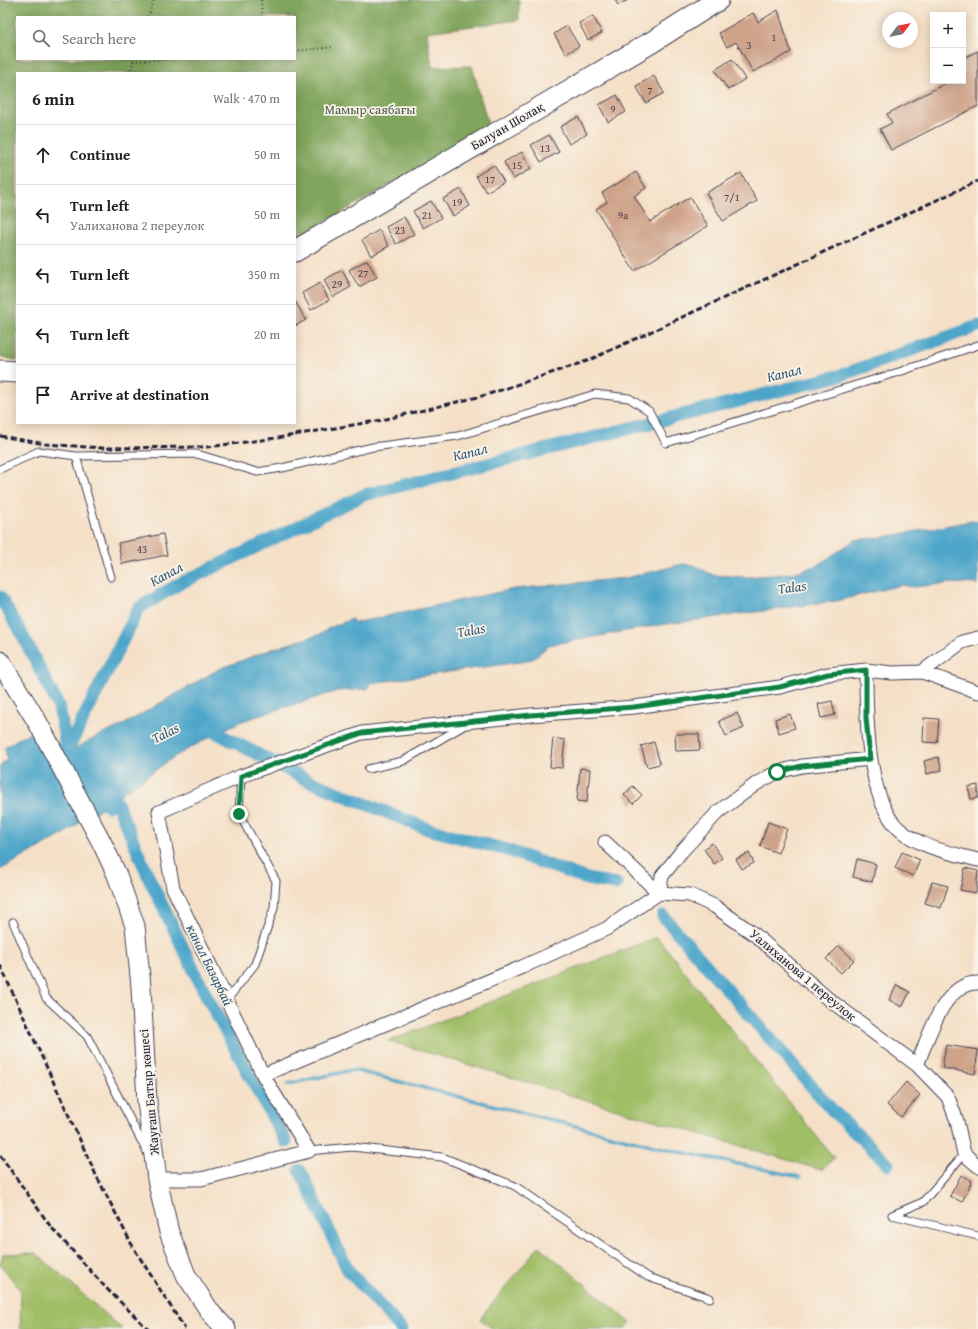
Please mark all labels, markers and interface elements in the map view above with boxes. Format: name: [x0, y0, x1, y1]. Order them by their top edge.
north arrow: [882, 12, 918, 48]
map controls: [930, 12, 966, 84]
button: +: [930, 12, 966, 48]
search box: [16, 16, 296, 60]
icon: search: [30, 27, 52, 49]
text: Search here: [62, 28, 136, 49]
house number: 1: [771, 29, 777, 45]
house number: 3: [746, 37, 752, 53]
button: −: [930, 48, 966, 84]
house number: 7: [647, 82, 653, 98]
text: 6 min: [32, 86, 74, 111]
text: Walk · 470 m: [213, 89, 280, 108]
street label: Балуан Шолақ: [467, 97, 547, 155]
park label: Мамыр саябағы: [325, 100, 415, 119]
house number: 9: [610, 101, 616, 117]
house number: 13: [540, 140, 550, 156]
icon: ahead: [32, 144, 54, 166]
text: Continue: [70, 144, 131, 165]
text: 50 m: [254, 145, 280, 164]
house number: 15: [512, 157, 522, 173]
house number: 17: [485, 171, 495, 187]
house number: 7/1: [724, 189, 740, 205]
house number: 19: [452, 194, 462, 210]
text: Turn left: [70, 195, 129, 216]
icon: left: [32, 204, 54, 226]
text: 50 m: [254, 205, 280, 224]
house number: 21: [422, 207, 432, 223]
house number: 9а: [618, 207, 629, 223]
text: Уалиханова 2 переулок: [70, 216, 204, 235]
house number: 23: [395, 222, 405, 238]
icon: left: [32, 264, 54, 286]
text: Turn left: [70, 264, 129, 285]
text: 350 m: [248, 265, 280, 284]
house number: 27: [358, 265, 368, 281]
house number: 29: [332, 276, 342, 292]
icon: left: [32, 324, 54, 346]
text: Turn left: [70, 324, 129, 345]
text: 20 m: [254, 325, 280, 344]
water label: Капал: [765, 359, 804, 387]
icon: arrive: [32, 384, 54, 406]
text: Arrive at destination: [70, 384, 209, 405]
water label: Капал: [451, 438, 490, 466]
house number: 43: [137, 541, 147, 557]
water label: Капал: [146, 556, 187, 591]
water label: Talas: [777, 575, 807, 599]
water label: Talas: [455, 617, 487, 643]
water label: Talas: [148, 718, 182, 748]
route start: [768, 763, 786, 781]
route end: [230, 805, 248, 823]
water label: канал Базарбай: [182, 921, 238, 1009]
street label: Уалиханова 1 переулок: [745, 925, 861, 1026]
street label: Жауғаш Батыр көшесі: [134, 1028, 164, 1157]

